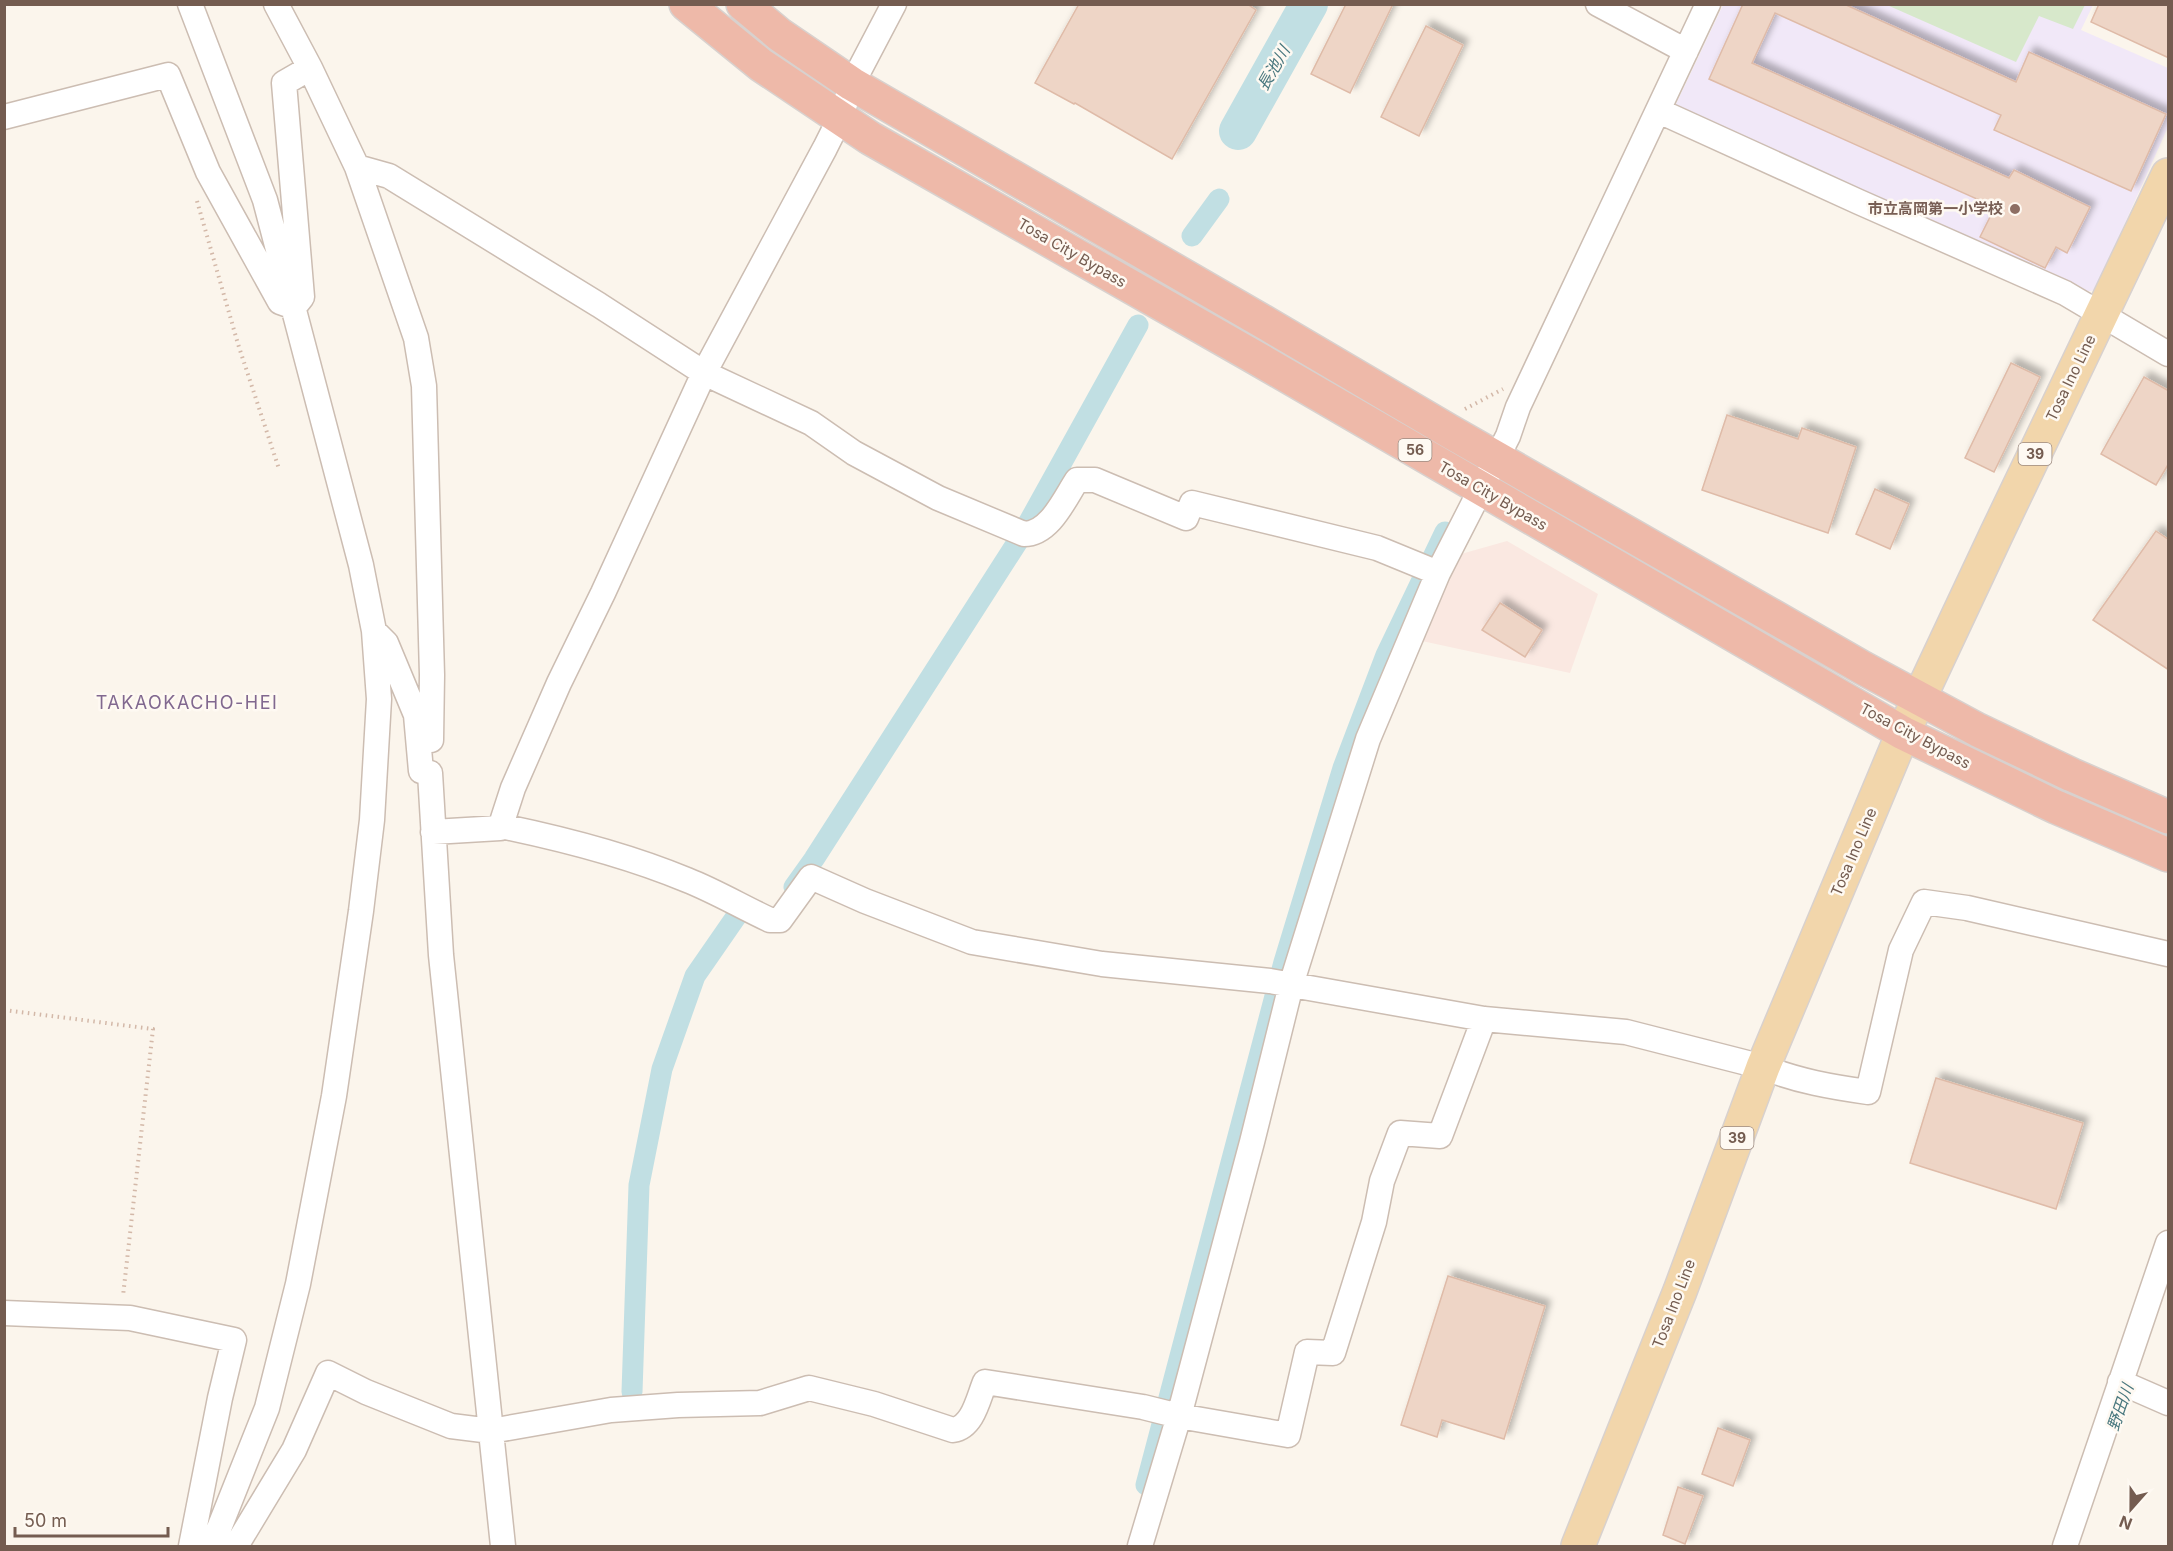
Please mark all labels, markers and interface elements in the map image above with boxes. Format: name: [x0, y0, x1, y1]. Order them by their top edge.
water label: 長池川: [1252, 40, 1295, 94]
place label: 市立高岡第一小学校: [1868, 199, 2003, 218]
marker: 市立高岡第一小学校: [2008, 202, 2022, 216]
street label: Tosa City Bypass: [1015, 214, 1130, 291]
street label: Tosa Ino Line: [2041, 331, 2100, 424]
road number: 56: [1398, 439, 1432, 461]
road number: 39: [2018, 443, 2052, 465]
street label: Tosa City Bypass: [1436, 457, 1551, 534]
district label: TAKAOKACHO-HEI: [96, 692, 278, 713]
street label: Tosa City Bypass: [1857, 698, 1974, 773]
street label: Tosa Ino Line: [1826, 805, 1881, 899]
road number: 39: [1720, 1127, 1754, 1149]
street label: Tosa Ino Line: [1648, 1257, 1699, 1351]
water label: 野田川: [2103, 1379, 2138, 1433]
north arrow: [2101, 1479, 2161, 1539]
scale bar: [15, 1500, 168, 1538]
text: 50 m: [24, 1510, 67, 1531]
text: N: [2116, 1511, 2135, 1535]

